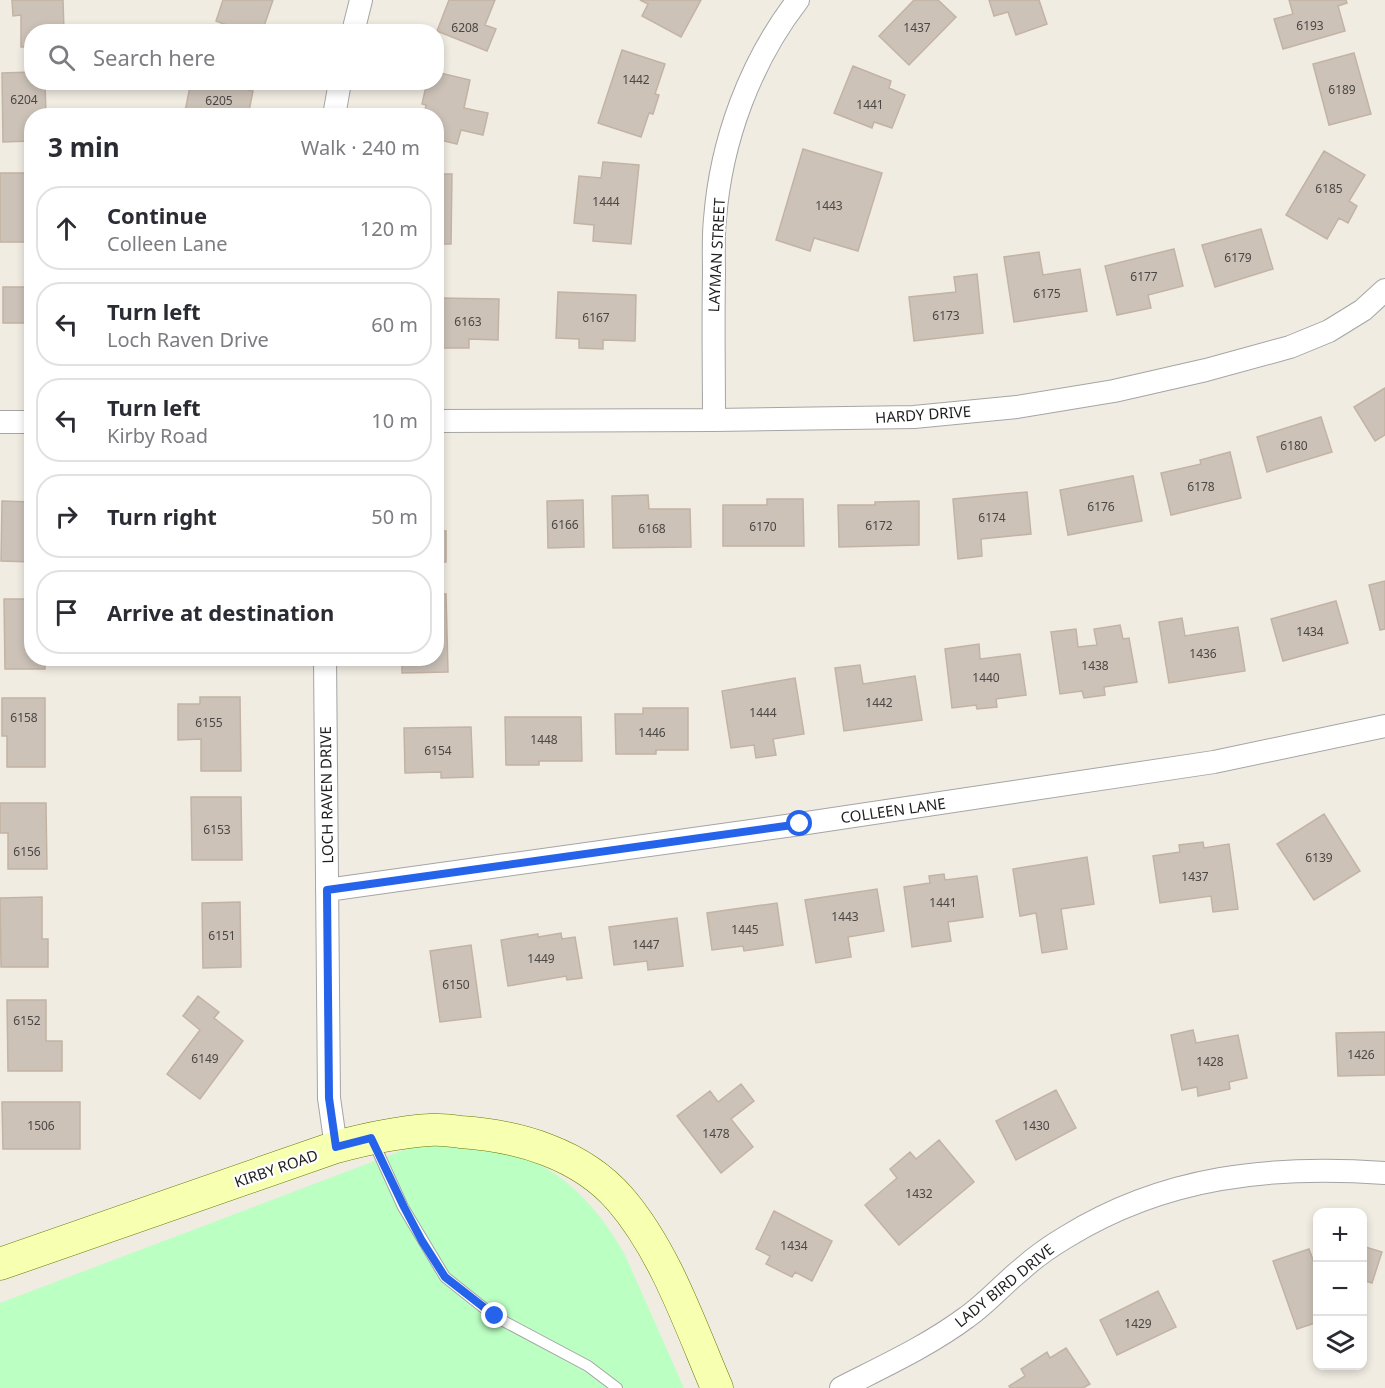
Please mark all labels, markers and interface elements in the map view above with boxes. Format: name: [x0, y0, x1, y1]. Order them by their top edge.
house number: 6193: [1296, 17, 1324, 34]
house number: 6208: [451, 19, 479, 36]
house number: 1437: [903, 19, 931, 36]
search box: [24, 24, 444, 90]
icon: search: [45, 41, 78, 74]
text: Search here: [93, 42, 215, 72]
house number: 1442: [622, 71, 650, 88]
house number: 6189: [1328, 81, 1356, 98]
house number: 6204: [10, 91, 38, 108]
house number: 6205: [205, 92, 233, 109]
house number: 1441: [856, 96, 884, 113]
text: 3 min: [48, 129, 120, 165]
text: Walk · 240 m: [301, 134, 420, 161]
house number: 6185: [1315, 180, 1343, 197]
house number: 1444: [592, 193, 620, 210]
street label: LAYMAN STREET: [703, 197, 729, 313]
house number: 1443: [815, 197, 843, 214]
text: Continue: [107, 200, 207, 230]
icon: ahead: [50, 212, 83, 245]
text: 120 m: [360, 215, 418, 242]
text: Colleen Lane: [107, 230, 228, 257]
house number: 6179: [1224, 249, 1252, 266]
house number: 6177: [1130, 268, 1158, 285]
house number: 6175: [1033, 285, 1061, 302]
text: Turn left: [107, 296, 201, 326]
house number: 6173: [932, 307, 960, 324]
icon: left: [50, 308, 83, 341]
house number: 6167: [582, 309, 610, 326]
text: 60 m: [371, 311, 418, 338]
house number: 6163: [454, 313, 482, 330]
text: Loch Raven Drive: [107, 326, 269, 353]
text: Turn left: [107, 392, 201, 422]
street label: HARDY DRIVE: [874, 401, 972, 427]
icon: left: [50, 404, 83, 437]
text: 10 m: [371, 407, 418, 434]
text: Kirby Road: [107, 422, 208, 449]
house number: 6180: [1280, 437, 1308, 454]
house number: 6178: [1187, 478, 1215, 495]
house number: 6176: [1087, 498, 1115, 515]
icon: right: [50, 500, 83, 533]
text: Turn right: [107, 501, 217, 531]
text: 50 m: [371, 503, 418, 530]
house number: 6174: [978, 509, 1006, 526]
house number: 6166: [551, 516, 579, 533]
house number: 6172: [865, 517, 893, 534]
house number: 6170: [749, 518, 777, 535]
house number: 6168: [638, 520, 666, 537]
icon: arrive: [50, 596, 83, 629]
text: Arrive at destination: [107, 597, 334, 627]
house number: 1434: [1296, 623, 1324, 640]
house number: 1436: [1189, 645, 1217, 662]
house number: 1438: [1081, 657, 1109, 674]
house number: 1440: [972, 669, 1000, 686]
house number: 1442: [865, 694, 893, 711]
house number: 1444: [749, 704, 777, 721]
house number: 6158: [10, 709, 38, 726]
house number: 6155: [195, 714, 223, 731]
house number: 1446: [638, 724, 666, 741]
street label: LOCH RAVEN DRIVE: [315, 726, 337, 864]
house number: 1448: [530, 731, 558, 748]
house number: 6154: [424, 742, 452, 759]
street label: COLLEEN LANE: [839, 793, 947, 827]
route start: [786, 810, 812, 836]
house number: 6153: [203, 821, 231, 838]
house number: 6156: [13, 843, 41, 860]
house number: 6139: [1305, 849, 1333, 866]
house number: 1437: [1181, 868, 1209, 885]
house number: 1441: [929, 894, 957, 911]
house number: 1443: [831, 908, 859, 925]
house number: 1445: [731, 921, 759, 938]
house number: 6151: [208, 927, 236, 944]
house number: 1447: [632, 936, 660, 953]
house number: 1449: [527, 950, 555, 967]
house number: 6150: [442, 976, 470, 993]
house number: 6152: [13, 1012, 41, 1029]
house number: 1426: [1347, 1046, 1375, 1063]
house number: 6149: [191, 1050, 219, 1067]
house number: 1428: [1196, 1053, 1224, 1070]
house number: 1506: [27, 1117, 55, 1134]
house number: 1430: [1022, 1117, 1050, 1134]
house number: 1478: [702, 1125, 730, 1142]
street label: KIRBY ROAD: [232, 1144, 320, 1192]
house number: 1432: [905, 1185, 933, 1202]
map controls: [1313, 1208, 1367, 1370]
button: +: [1313, 1208, 1367, 1262]
house number: 1434: [780, 1237, 808, 1254]
street label: LADY BIRD DRIVE: [950, 1239, 1058, 1331]
button: −: [1313, 1262, 1367, 1316]
route end: [481, 1302, 507, 1328]
house number: 1429: [1124, 1315, 1152, 1332]
button: layers: [1313, 1316, 1367, 1370]

